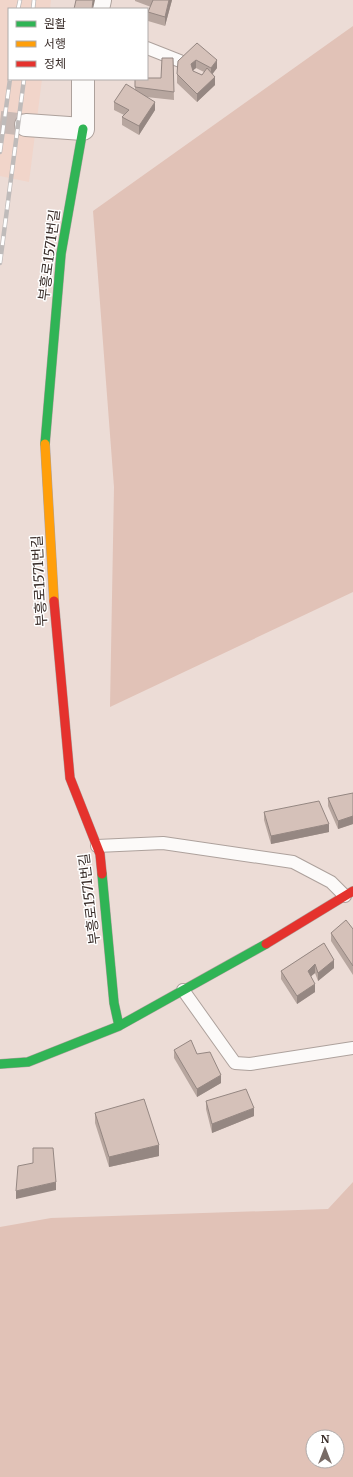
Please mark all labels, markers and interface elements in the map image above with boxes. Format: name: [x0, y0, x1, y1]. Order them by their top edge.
legend: [8, 8, 148, 80]
text: 원활: [44, 16, 66, 31]
text: 서행: [44, 36, 66, 51]
text: 정체: [44, 56, 66, 71]
street label: 부흥로1571번길: [34, 208, 64, 302]
street label: 부흥로1571번길: [28, 535, 50, 627]
street label: 부흥로1571번길: [74, 852, 104, 946]
north arrow: [305, 1429, 345, 1469]
text: N: [321, 1432, 330, 1446]

